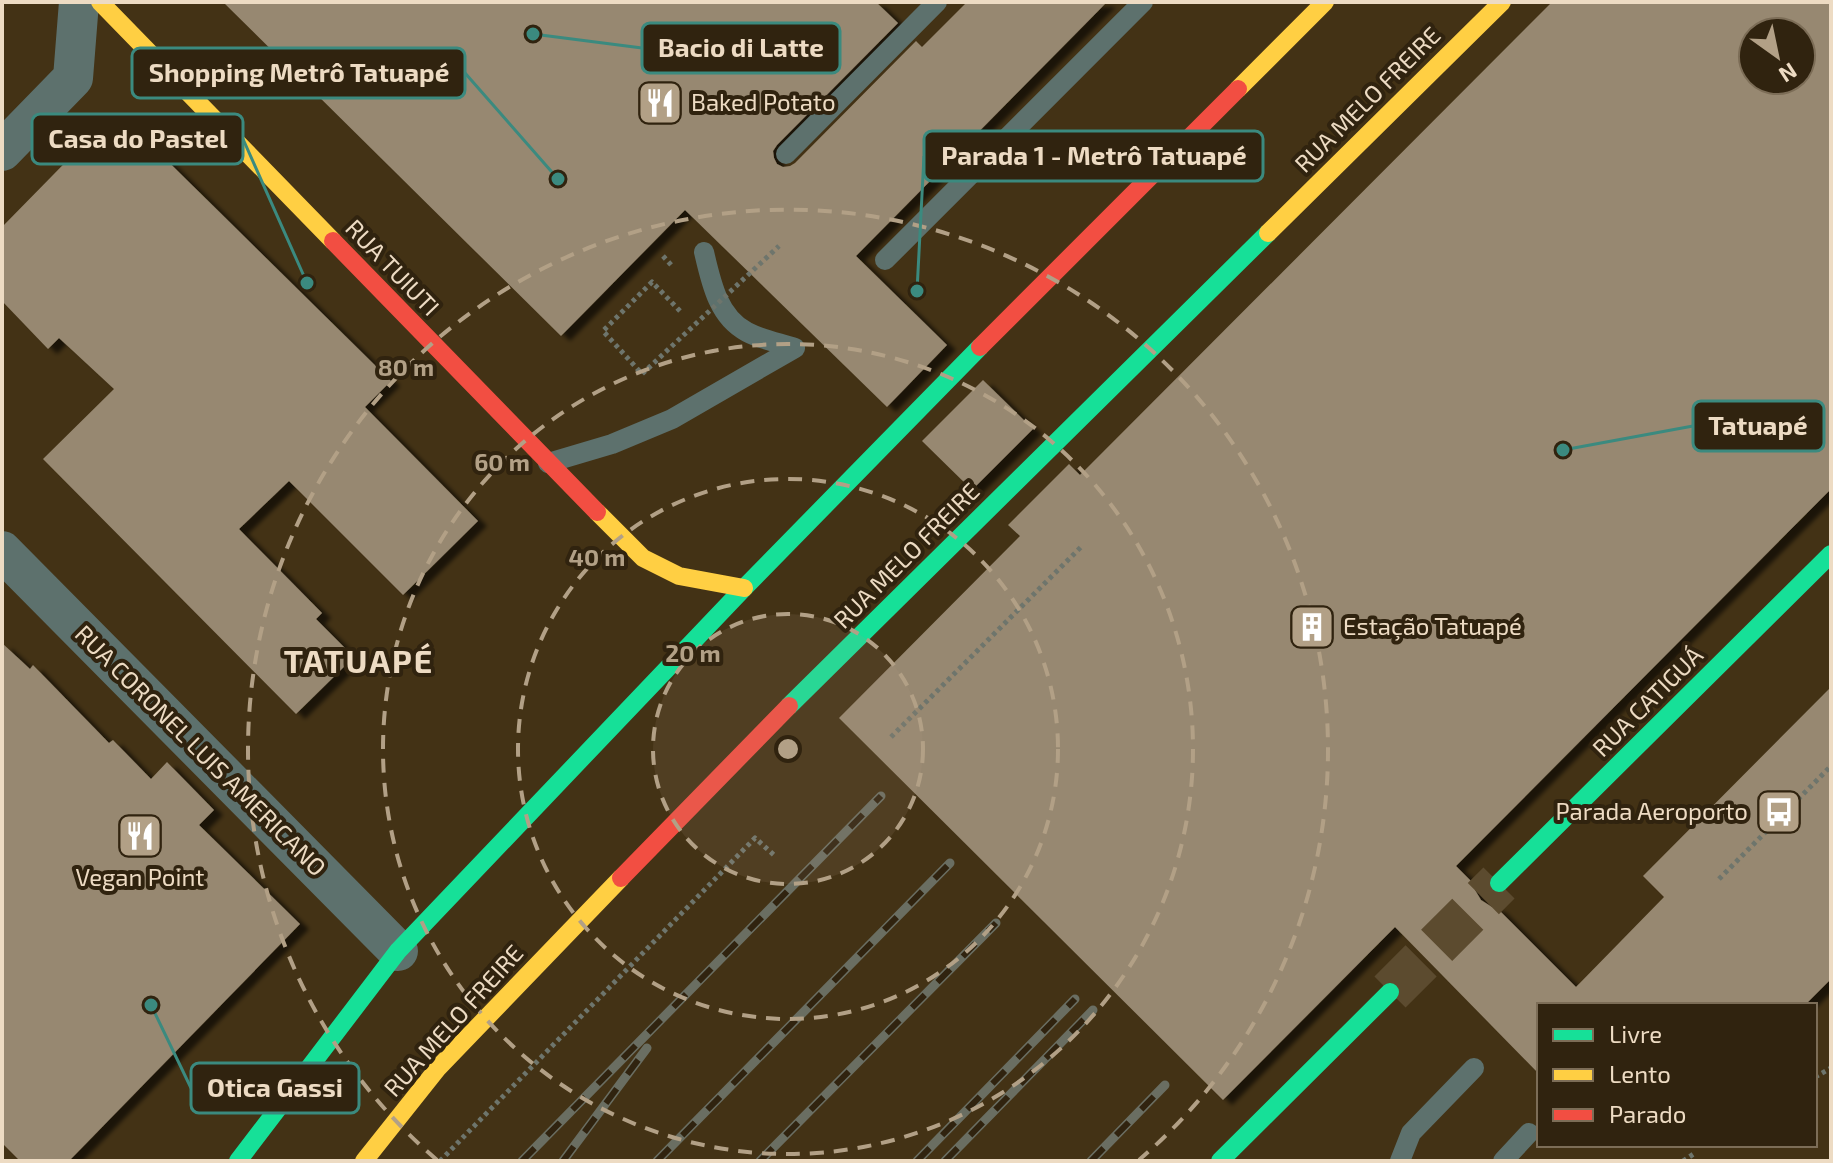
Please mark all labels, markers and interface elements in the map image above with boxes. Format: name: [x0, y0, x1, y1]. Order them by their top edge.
north arrow: [1737, 16, 1817, 96]
street label: RUA MELO FREIRE: [1288, 20, 1446, 178]
callout: Bacio di Latte: [642, 23, 840, 73]
text: Bacio di Latte: [658, 31, 824, 62]
callout: Shopping Metrô Tatuapé: [132, 48, 465, 98]
text: Shopping Metrô Tatuapé: [149, 56, 449, 87]
text: N: [1775, 58, 1802, 89]
restaurant icon: Baked Potato: [636, 79, 684, 127]
place label: Baked Potato: [691, 87, 836, 116]
callout: Casa do Pastel: [32, 114, 243, 164]
text: Casa do Pastel: [48, 122, 228, 153]
callout: Parada 1 - Metrô Tatuapé: [924, 131, 1263, 181]
text: Parada 1 - Metrô Tatuapé: [941, 139, 1247, 170]
street label: RUA TUIUTI: [340, 213, 446, 321]
text: 80 m: [378, 352, 434, 381]
callout: Tatuapé: [1693, 401, 1824, 451]
text: Tatuapé: [1708, 409, 1808, 440]
text: 60 m: [474, 447, 530, 476]
street label: RUA MELO FREIRE: [827, 476, 985, 634]
text: 40 m: [569, 542, 625, 571]
building icon: Estação Tatuapé: [1288, 603, 1336, 651]
place label: Estação Tatuapé: [1343, 611, 1522, 641]
street label: RUA CORONEL LUIS AMERICANO: [70, 619, 332, 881]
text: 20 m: [665, 638, 721, 667]
street label: RUA CATIGUÁ: [1586, 640, 1708, 762]
district label: TATUAPÉ: [284, 641, 434, 679]
centre of rings: [774, 735, 802, 763]
bus stop icon: Parada Aeroporto: [1755, 788, 1803, 836]
place label: Parada Aeroporto: [1556, 796, 1748, 825]
restaurant icon: Vegan Point: [116, 812, 164, 860]
place label: Vegan Point: [75, 862, 205, 891]
street label: RUA MELO FREIRE: [377, 938, 529, 1102]
legend: [1537, 1003, 1817, 1147]
text: Livre: [1609, 1019, 1662, 1048]
text: Lento: [1609, 1059, 1671, 1088]
callout: Otica Gassi: [191, 1063, 359, 1113]
text: Otica Gassi: [207, 1071, 343, 1102]
text: Parado: [1609, 1099, 1686, 1128]

